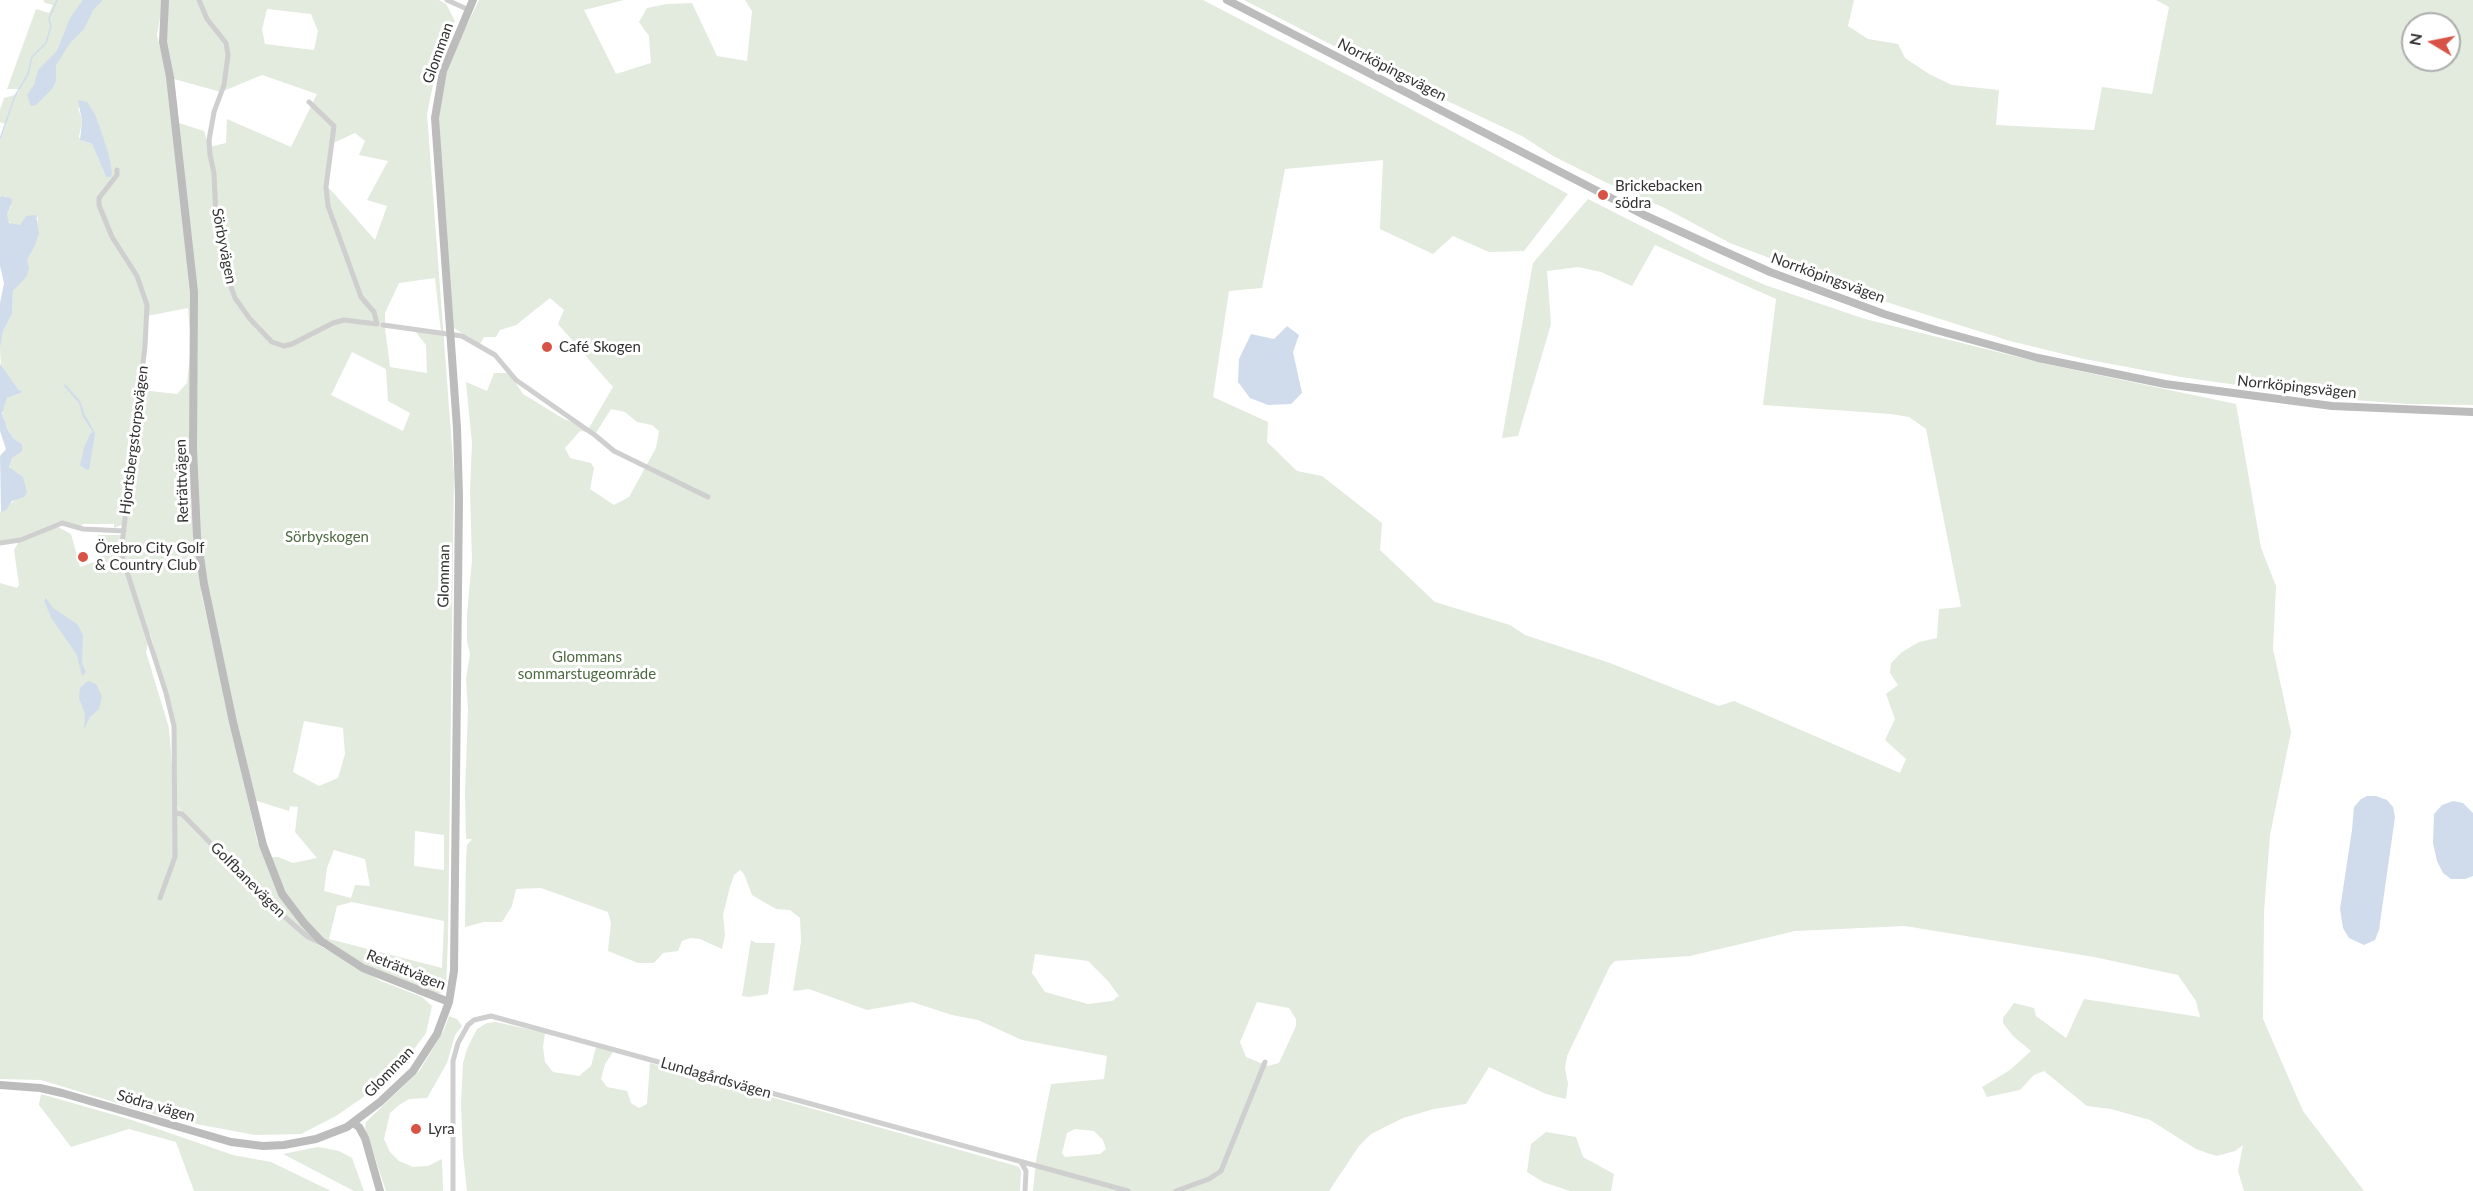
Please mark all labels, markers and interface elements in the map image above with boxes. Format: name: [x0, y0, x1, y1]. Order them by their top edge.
north arrow: [2401, 12, 2461, 72]
street label: Glomman: [419, 20, 457, 86]
text: N: [2404, 31, 2425, 47]
street label: Norrköpingsvägen: [1334, 35, 1450, 105]
place label: Brickebacken södra: [1615, 177, 1702, 212]
marker: Brickebacken södra: [1596, 188, 1610, 202]
street label: Sörbyvägen: [208, 206, 240, 286]
street label: Norrköpingsvägen: [1769, 249, 1887, 307]
place label: Café Skogen: [559, 338, 641, 356]
marker: Café Skogen: [540, 340, 554, 354]
street label: Hjortsbergstorpsvägen: [116, 365, 152, 515]
street label: Norrköpingsvägen: [2236, 372, 2358, 402]
street label: Reträttvägen: [172, 439, 192, 523]
park label: Sörbyskogen: [285, 528, 369, 546]
place label: Örebro City Golf & Country Club: [95, 539, 205, 574]
street label: Glomman: [434, 544, 454, 608]
marker: Örebro City Golf & Country Club: [76, 550, 90, 564]
park label: Glommans sommarstugeområde: [518, 648, 656, 683]
street label: Golfbanevägen: [207, 839, 289, 921]
street label: Reträttvägen: [364, 946, 448, 994]
street label: Glomman: [360, 1043, 418, 1101]
street label: Lundagårdsvägen: [659, 1054, 773, 1102]
street label: Södra vägen: [115, 1086, 197, 1126]
place label: Lyra: [428, 1120, 455, 1138]
marker: Lyra: [409, 1122, 423, 1136]

